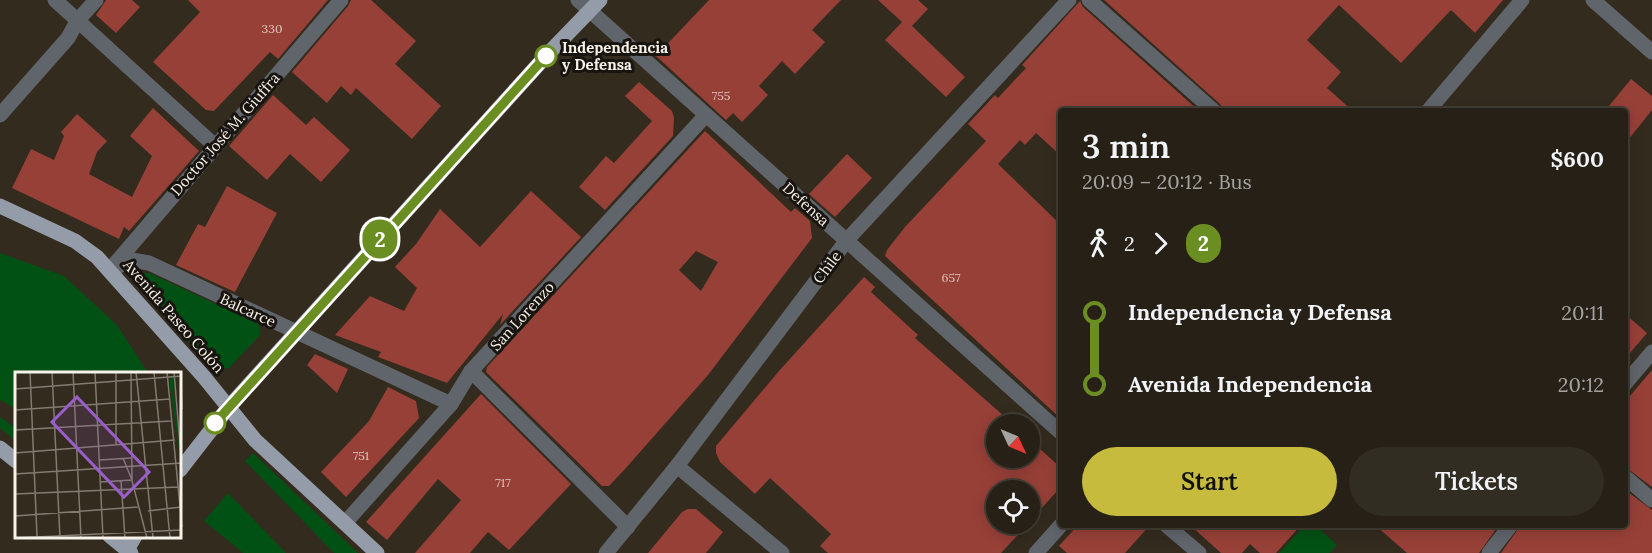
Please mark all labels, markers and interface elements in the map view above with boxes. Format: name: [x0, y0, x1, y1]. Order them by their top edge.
house number: 330: [262, 21, 282, 36]
place label: Independencia y Defensa: [562, 38, 668, 74]
marker: Independencia y Defensa: [535, 45, 557, 67]
street label: Doctor José M. Giuffra: [166, 68, 284, 199]
house number: 755: [712, 88, 730, 103]
text: 3 min: [1082, 125, 1170, 167]
text: $600: [1550, 145, 1604, 173]
text: 20:09 – 20:12 · Bus: [1082, 169, 1252, 194]
street label: Defensa: [779, 178, 833, 230]
line badge: 2: [360, 220, 400, 258]
text: 2: [374, 226, 386, 253]
icon: walk: [1082, 227, 1115, 260]
icon: forward: [1144, 227, 1177, 260]
text: 2: [1198, 230, 1209, 257]
text: 2: [1124, 231, 1135, 256]
street label: Chile: [809, 247, 845, 287]
street label: Avenida Paseo Colón: [119, 255, 229, 377]
house number: 657: [941, 270, 961, 285]
street label: San Lorenzo: [486, 277, 558, 355]
street label: Balcarce: [217, 289, 279, 331]
text: Independencia y Defensa: [1128, 298, 1392, 326]
text: 20:11: [1561, 300, 1604, 325]
text: Avenida Independencia: [1128, 370, 1372, 398]
inset map: [15, 372, 182, 538]
text: 20:12: [1558, 372, 1604, 397]
unlabelled marker: [204, 412, 226, 434]
north arrow: [986, 414, 1040, 468]
map controls: [986, 414, 1040, 534]
button: Start: [1082, 447, 1337, 516]
button: Tickets: [1349, 447, 1604, 516]
house number: 751: [353, 448, 369, 463]
house number: 717: [495, 475, 511, 490]
button: locate: [986, 480, 1040, 534]

